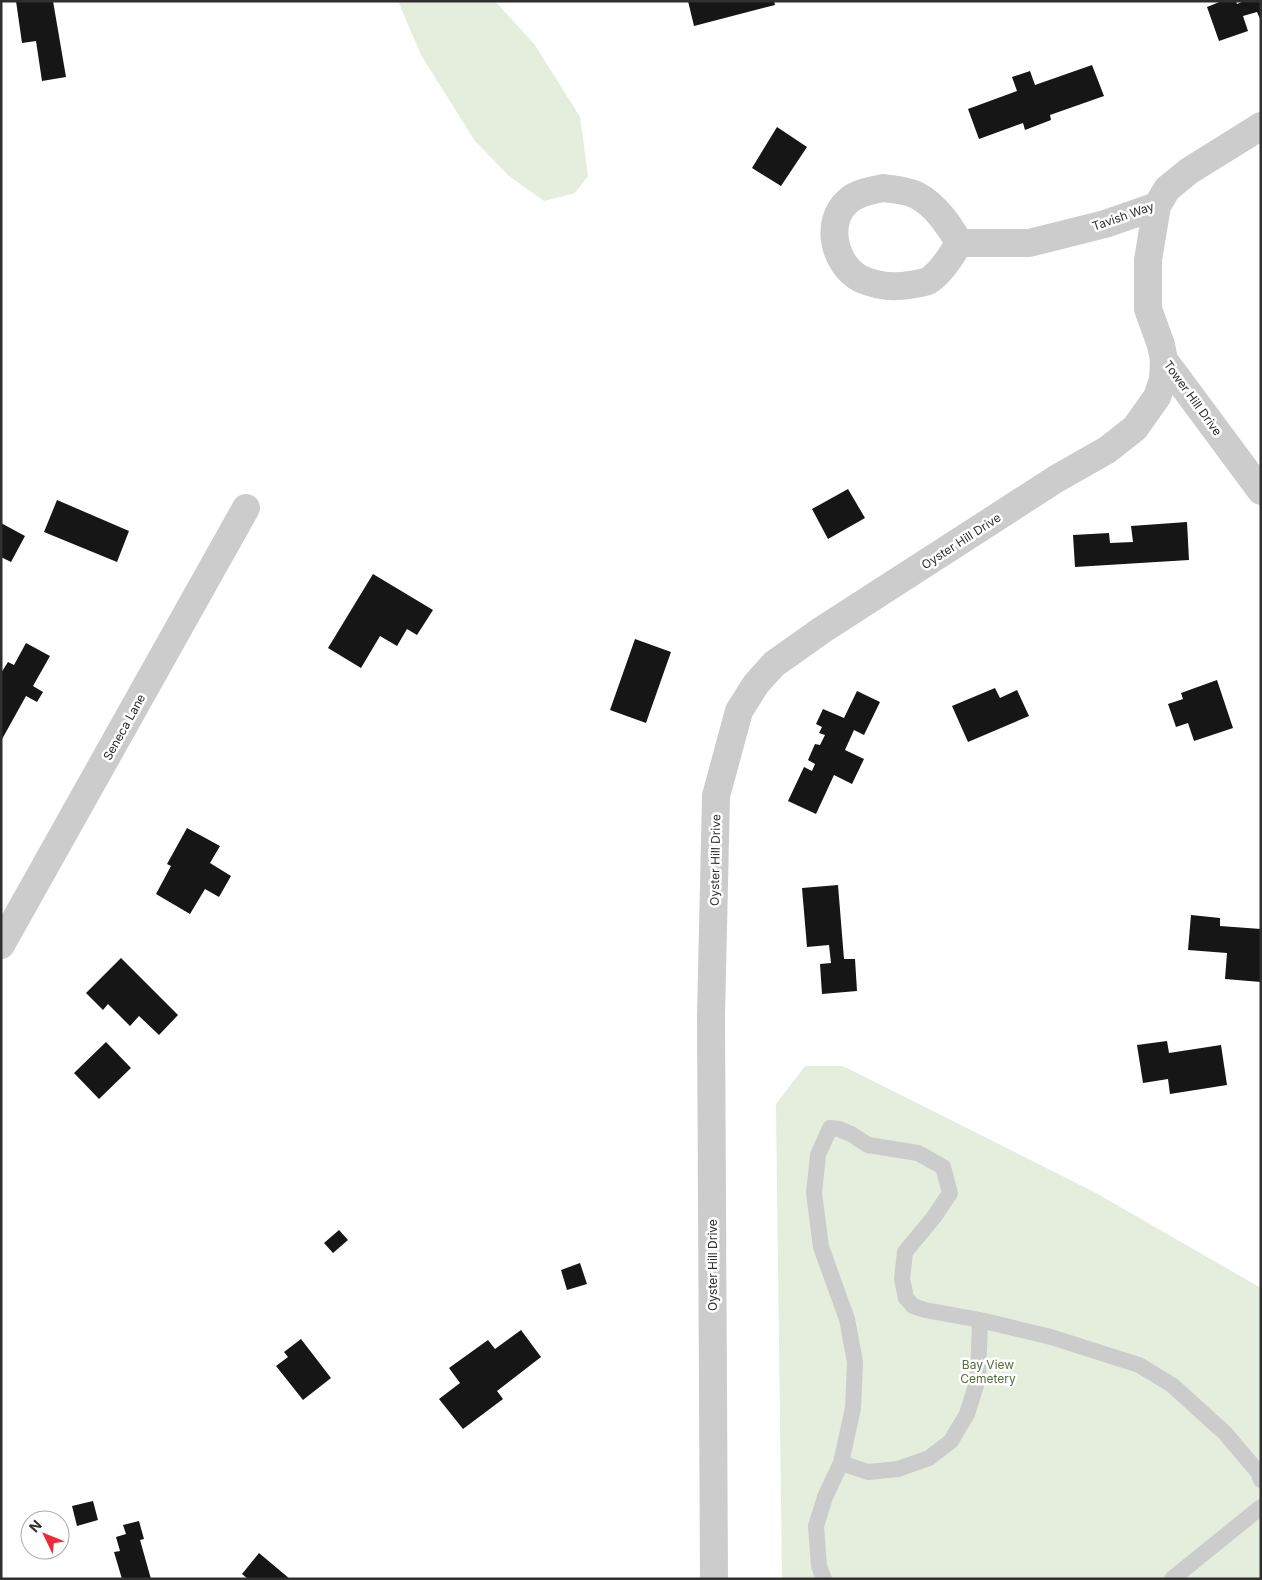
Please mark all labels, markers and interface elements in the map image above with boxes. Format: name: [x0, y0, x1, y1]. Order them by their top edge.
street label: Tavish Way: [1090, 198, 1156, 234]
street label: Tower Hill Drive: [1161, 358, 1225, 438]
street label: Oyster Hill Drive: [918, 510, 1004, 572]
street label: Seneca Lane: [100, 691, 148, 763]
street label: Oyster Hill Drive: [707, 814, 723, 906]
street label: Oyster Hill Drive: [705, 1219, 720, 1311]
park label: Bay View Cemetery: [960, 1357, 1016, 1386]
north arrow: [20, 1510, 70, 1560]
text: N: [25, 1516, 45, 1535]

